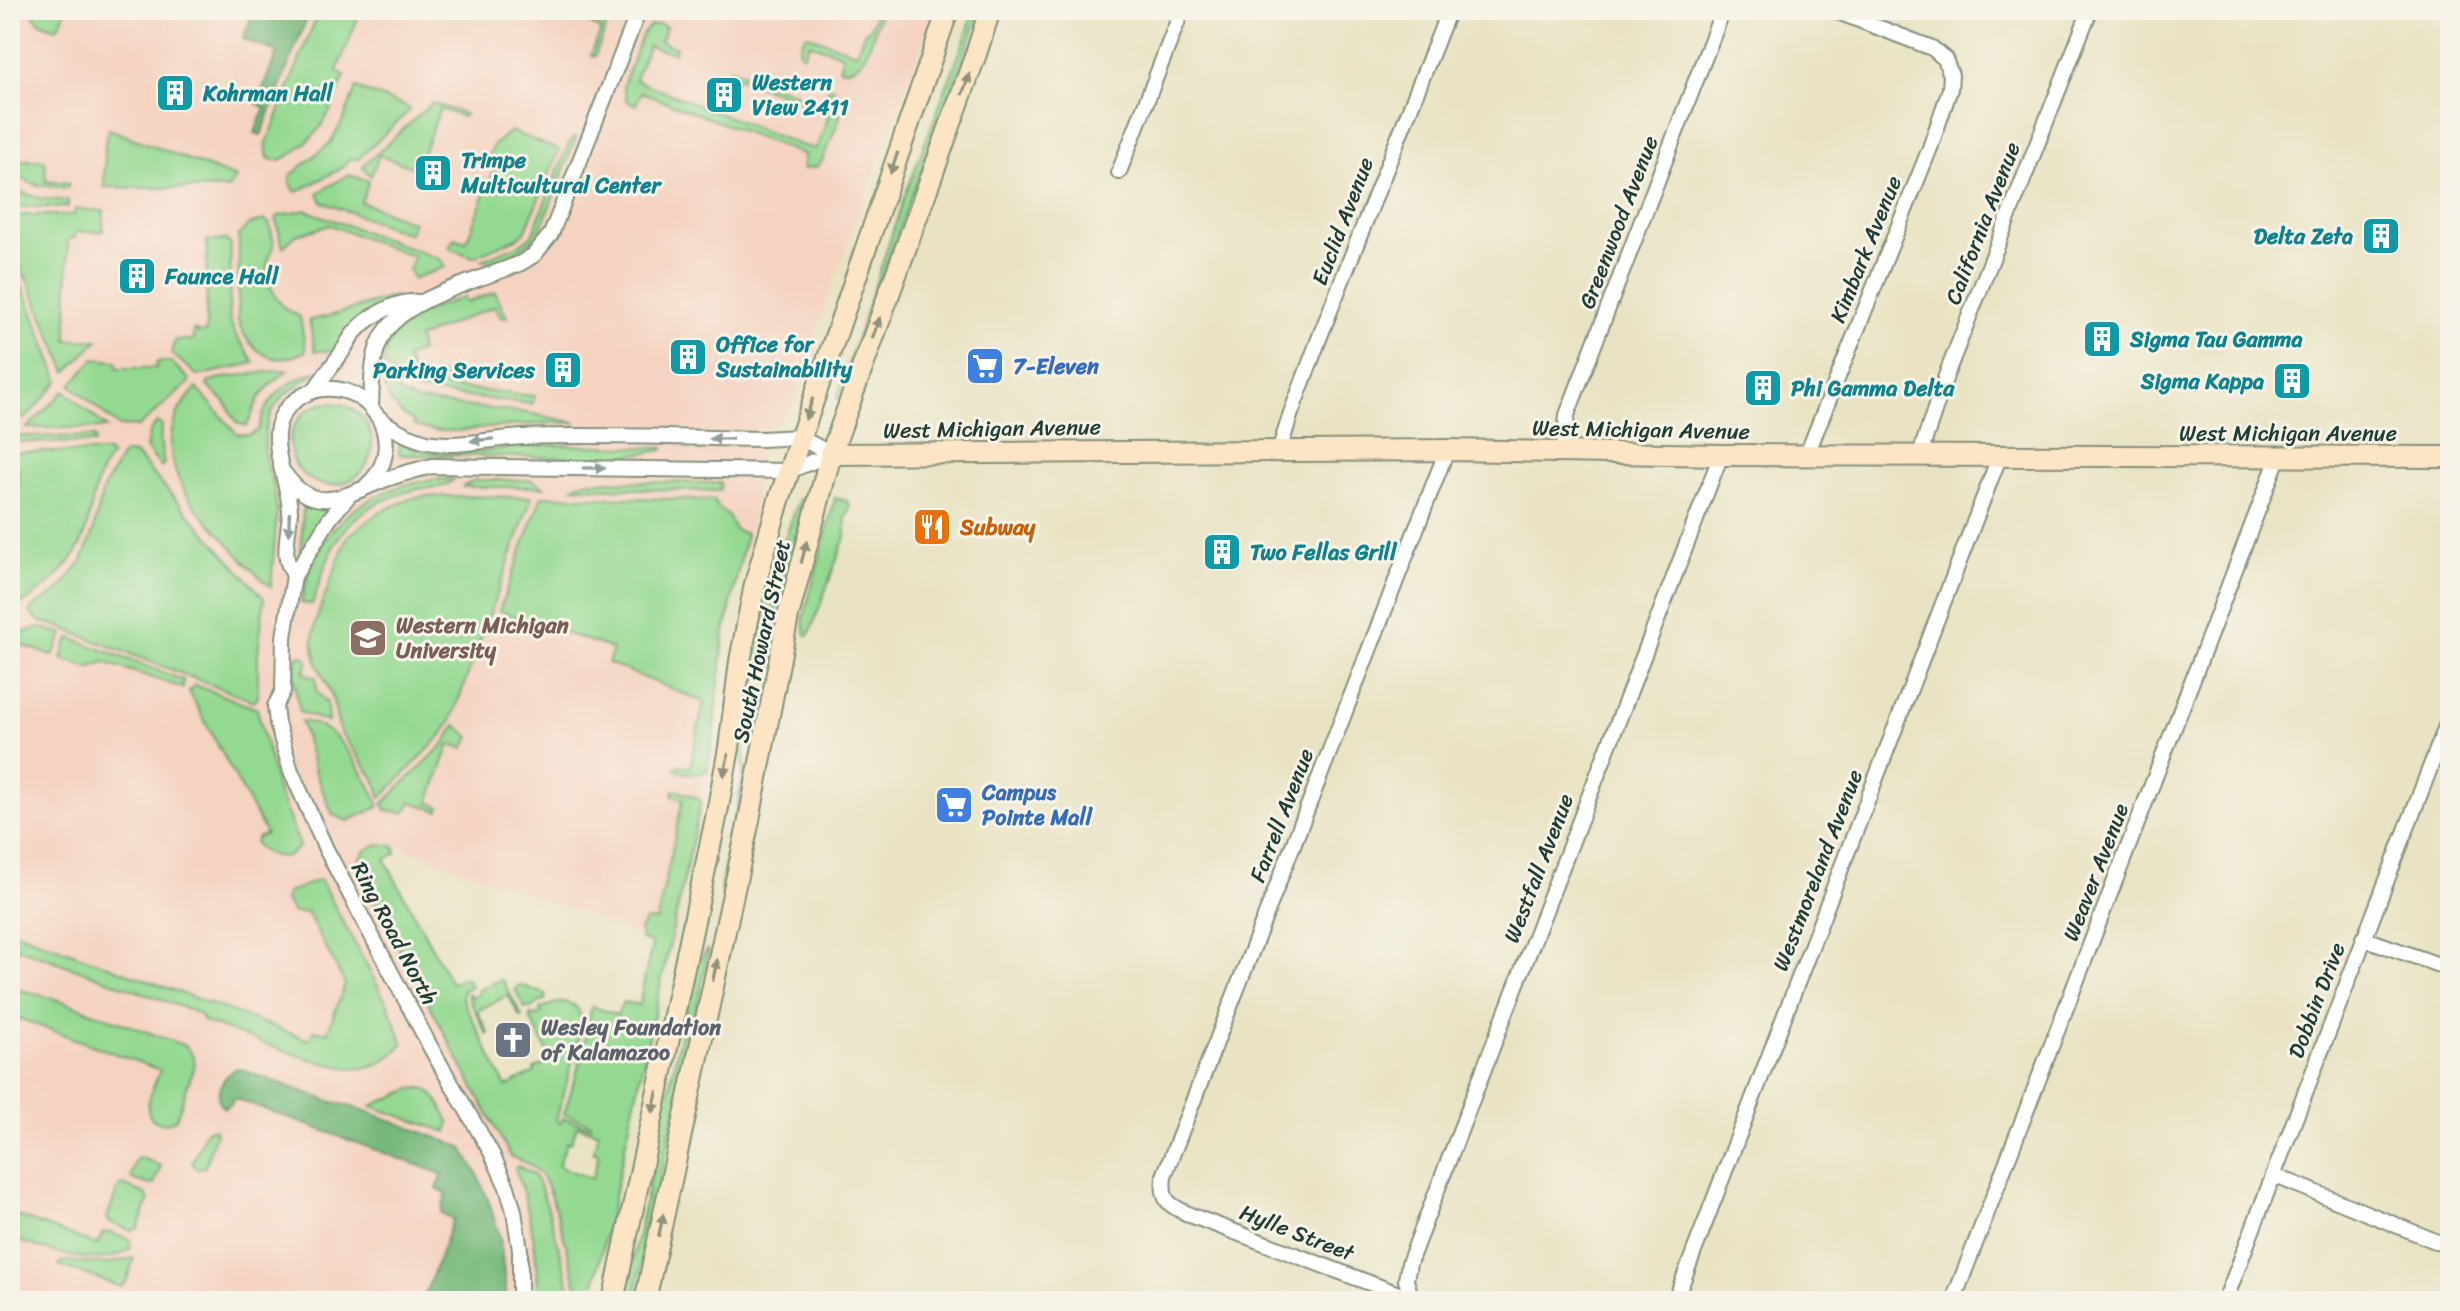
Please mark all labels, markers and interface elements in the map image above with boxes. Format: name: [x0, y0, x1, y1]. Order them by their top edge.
place label: Western View 2411: [752, 63, 849, 127]
building icon: Kohrman Hall: [154, 72, 196, 114]
one-way arrow: [960, 72, 972, 96]
place label: Kohrman Hall: [202, 74, 334, 113]
building icon: Western View 2411: [703, 74, 745, 116]
street label: Greenwood Avenue: [1568, 130, 1669, 315]
street label: California Avenue: [1934, 136, 2031, 310]
place label: Trimpe Multicultural Center: [460, 141, 663, 205]
one-way arrow: [888, 151, 900, 175]
street label: Euclid Avenue: [1300, 151, 1385, 291]
building icon: Trimpe Multicultural Center: [412, 152, 454, 194]
street label: Kimbark Avenue: [1818, 170, 1913, 329]
building icon: Delta Zeta: [2360, 215, 2402, 257]
place label: Delta Zeta: [2254, 217, 2353, 256]
building icon: Faunce Hall: [116, 255, 158, 297]
place label: Faunce Hall: [164, 257, 280, 296]
one-way arrow: [871, 316, 883, 340]
building icon: Sigma Tau Gamma: [2081, 318, 2123, 360]
place label: Sigma Tau Gamma: [2129, 320, 2303, 359]
place label: Office for Sustainability: [715, 325, 853, 389]
building icon: Office for Sustainability: [667, 336, 709, 378]
supermarket icon: 7-Eleven: [964, 345, 1006, 387]
place label: 7-Eleven: [1013, 347, 1099, 386]
building icon: Parking Services: [542, 349, 584, 391]
place label: Parking Services: [373, 351, 536, 390]
building icon: Sigma Kappa: [2271, 360, 2313, 402]
place label: Sigma Kappa: [2140, 362, 2264, 401]
building icon: Phi Gamma Delta: [1742, 367, 1784, 409]
place label: Phi Gamma Delta: [1791, 369, 1955, 408]
one-way arrow: [802, 397, 814, 421]
street label: West Michigan Avenue: [883, 407, 1101, 450]
street label: West Michigan Avenue: [1532, 408, 1750, 451]
street label: West Michigan Avenue: [2179, 414, 2397, 453]
one-way arrow: [708, 432, 733, 445]
one-way arrow: [469, 434, 494, 447]
one-way arrow: [582, 462, 607, 474]
restaurant icon: Subway: [911, 506, 953, 548]
place label: Subway: [959, 508, 1036, 547]
one-way arrow: [282, 512, 295, 537]
building icon: Two Fellas Grill: [1201, 531, 1243, 573]
place label: Two Fellas Grill: [1250, 533, 1398, 572]
street label: South Howard Street: [721, 536, 802, 746]
one-way arrow: [799, 539, 811, 564]
place label: Western Michigan University: [396, 606, 569, 670]
school or university icon: Western Michigan University: [347, 617, 389, 659]
street label: Farrell Avenue: [1238, 742, 1325, 888]
one-way arrow: [719, 753, 732, 778]
street label: Westmoreland Avenue: [1761, 764, 1874, 977]
place label: Campus Pointe Mall: [981, 773, 1094, 837]
supermarket icon: Campus Pointe Mall: [933, 784, 975, 826]
street label: Westfall Avenue: [1492, 788, 1585, 948]
street label: Weaver Avenue: [2051, 797, 2140, 947]
street label: Ring Road North: [340, 854, 449, 1012]
street label: Dobbin Drive: [2276, 936, 2356, 1064]
one-way arrow: [709, 958, 722, 983]
place label: Wesley Foundation of Kalamazoo: [541, 1008, 721, 1072]
church icon: Wesley Foundation of Kalamazoo: [492, 1019, 534, 1061]
one-way arrow: [649, 1090, 661, 1115]
street label: Hylle Street: [1234, 1193, 1361, 1273]
one-way arrow: [655, 1212, 668, 1237]

